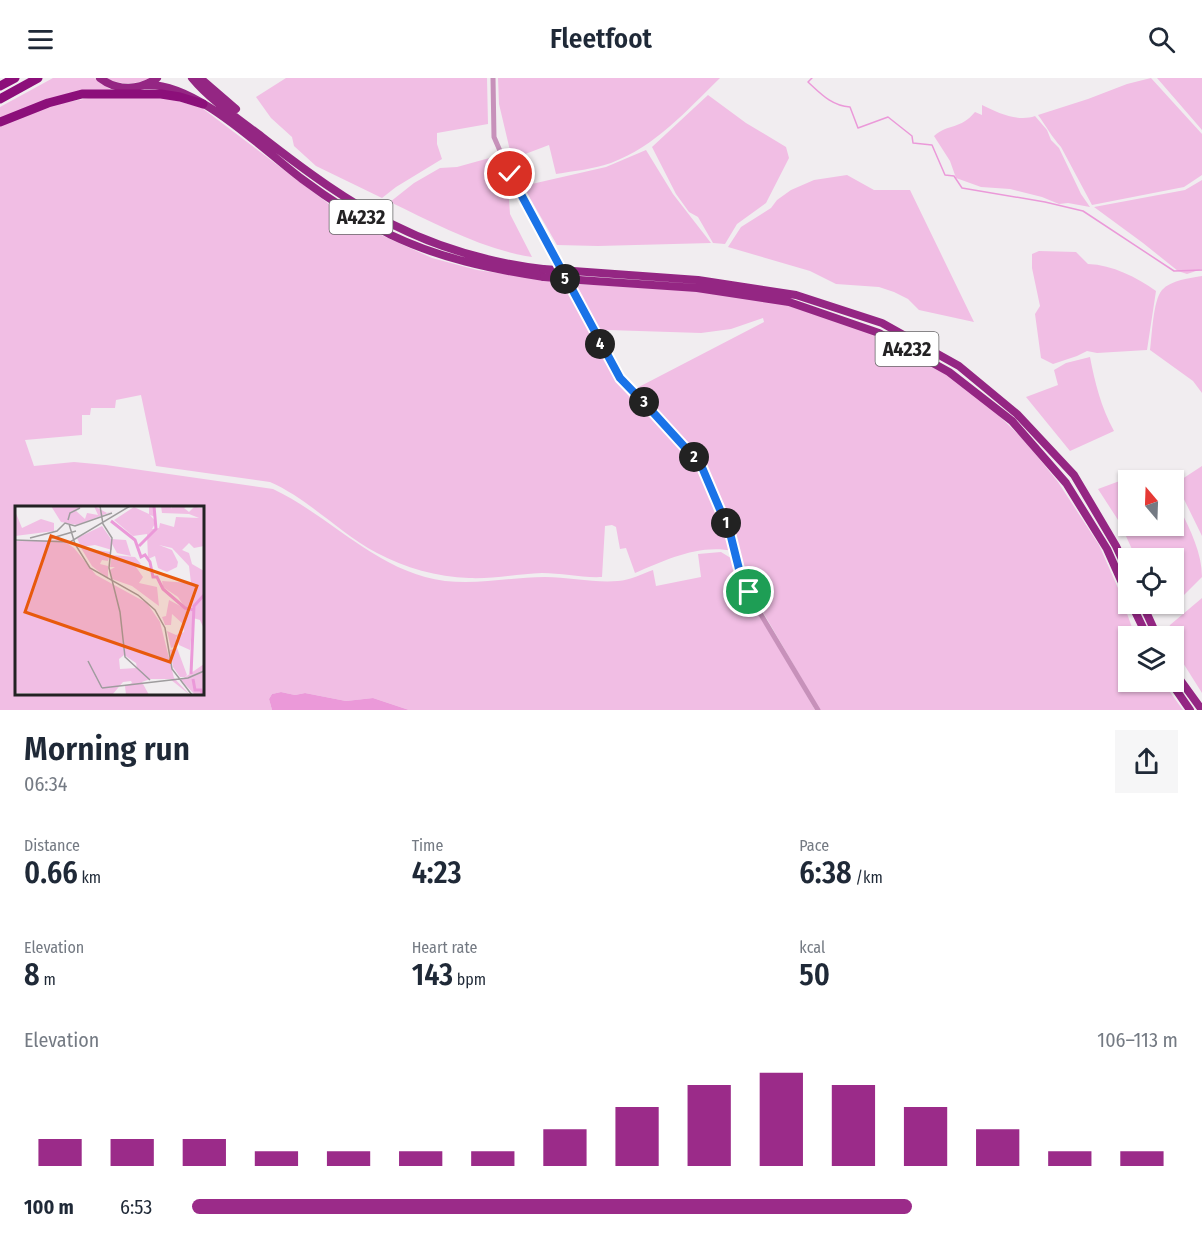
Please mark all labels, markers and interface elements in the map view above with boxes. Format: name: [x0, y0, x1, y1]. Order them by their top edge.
icon: menu: [24, 23, 57, 56]
text: Fleetfoot: [550, 23, 652, 55]
icon: search: [1145, 23, 1178, 56]
pin: [484, 148, 535, 199]
icon: check: [493, 157, 526, 190]
road number: A4232: [330, 200, 392, 234]
pin: 5: [550, 264, 580, 294]
text: 5: [561, 269, 569, 288]
pin: 4: [585, 329, 615, 359]
road number: A4232: [876, 332, 938, 366]
text: 4: [596, 334, 604, 353]
pin: 3: [629, 387, 659, 417]
text: 3: [640, 392, 648, 411]
pin: 2: [679, 442, 709, 472]
text: 2: [690, 447, 698, 466]
north arrow: [1118, 470, 1184, 536]
map controls: [1118, 470, 1184, 692]
inset map: [15, 506, 204, 695]
pin: 1: [711, 508, 741, 538]
text: 1: [723, 513, 729, 532]
button: locate: [1118, 548, 1184, 614]
pin: [723, 566, 774, 617]
icon: arrive: [732, 575, 765, 608]
button: layers: [1118, 626, 1184, 692]
text: Morning run: [24, 729, 190, 769]
button: share: [1115, 730, 1178, 793]
text: 06:34: [24, 772, 67, 796]
text: Distance: [24, 836, 80, 855]
text: Time: [412, 836, 443, 855]
text: Pace: [799, 836, 829, 855]
text: 0.66: [24, 855, 78, 891]
text: 4:23: [412, 855, 461, 891]
text: 6:38: [799, 855, 852, 891]
text: km: [78, 868, 101, 887]
text: /km: [852, 868, 883, 887]
text: Elevation: [24, 938, 84, 957]
text: Heart rate: [412, 938, 477, 957]
text: kcal: [799, 938, 825, 957]
text: 8: [24, 957, 40, 993]
text: 143: [412, 957, 453, 993]
text: 50: [799, 957, 830, 993]
text: m: [40, 970, 56, 989]
text: bpm: [453, 970, 486, 989]
text: Elevation: [24, 1028, 99, 1052]
text: 106–113 m: [1097, 1028, 1178, 1052]
text: 100 m: [24, 1195, 74, 1219]
text: 6:53: [120, 1195, 152, 1219]

